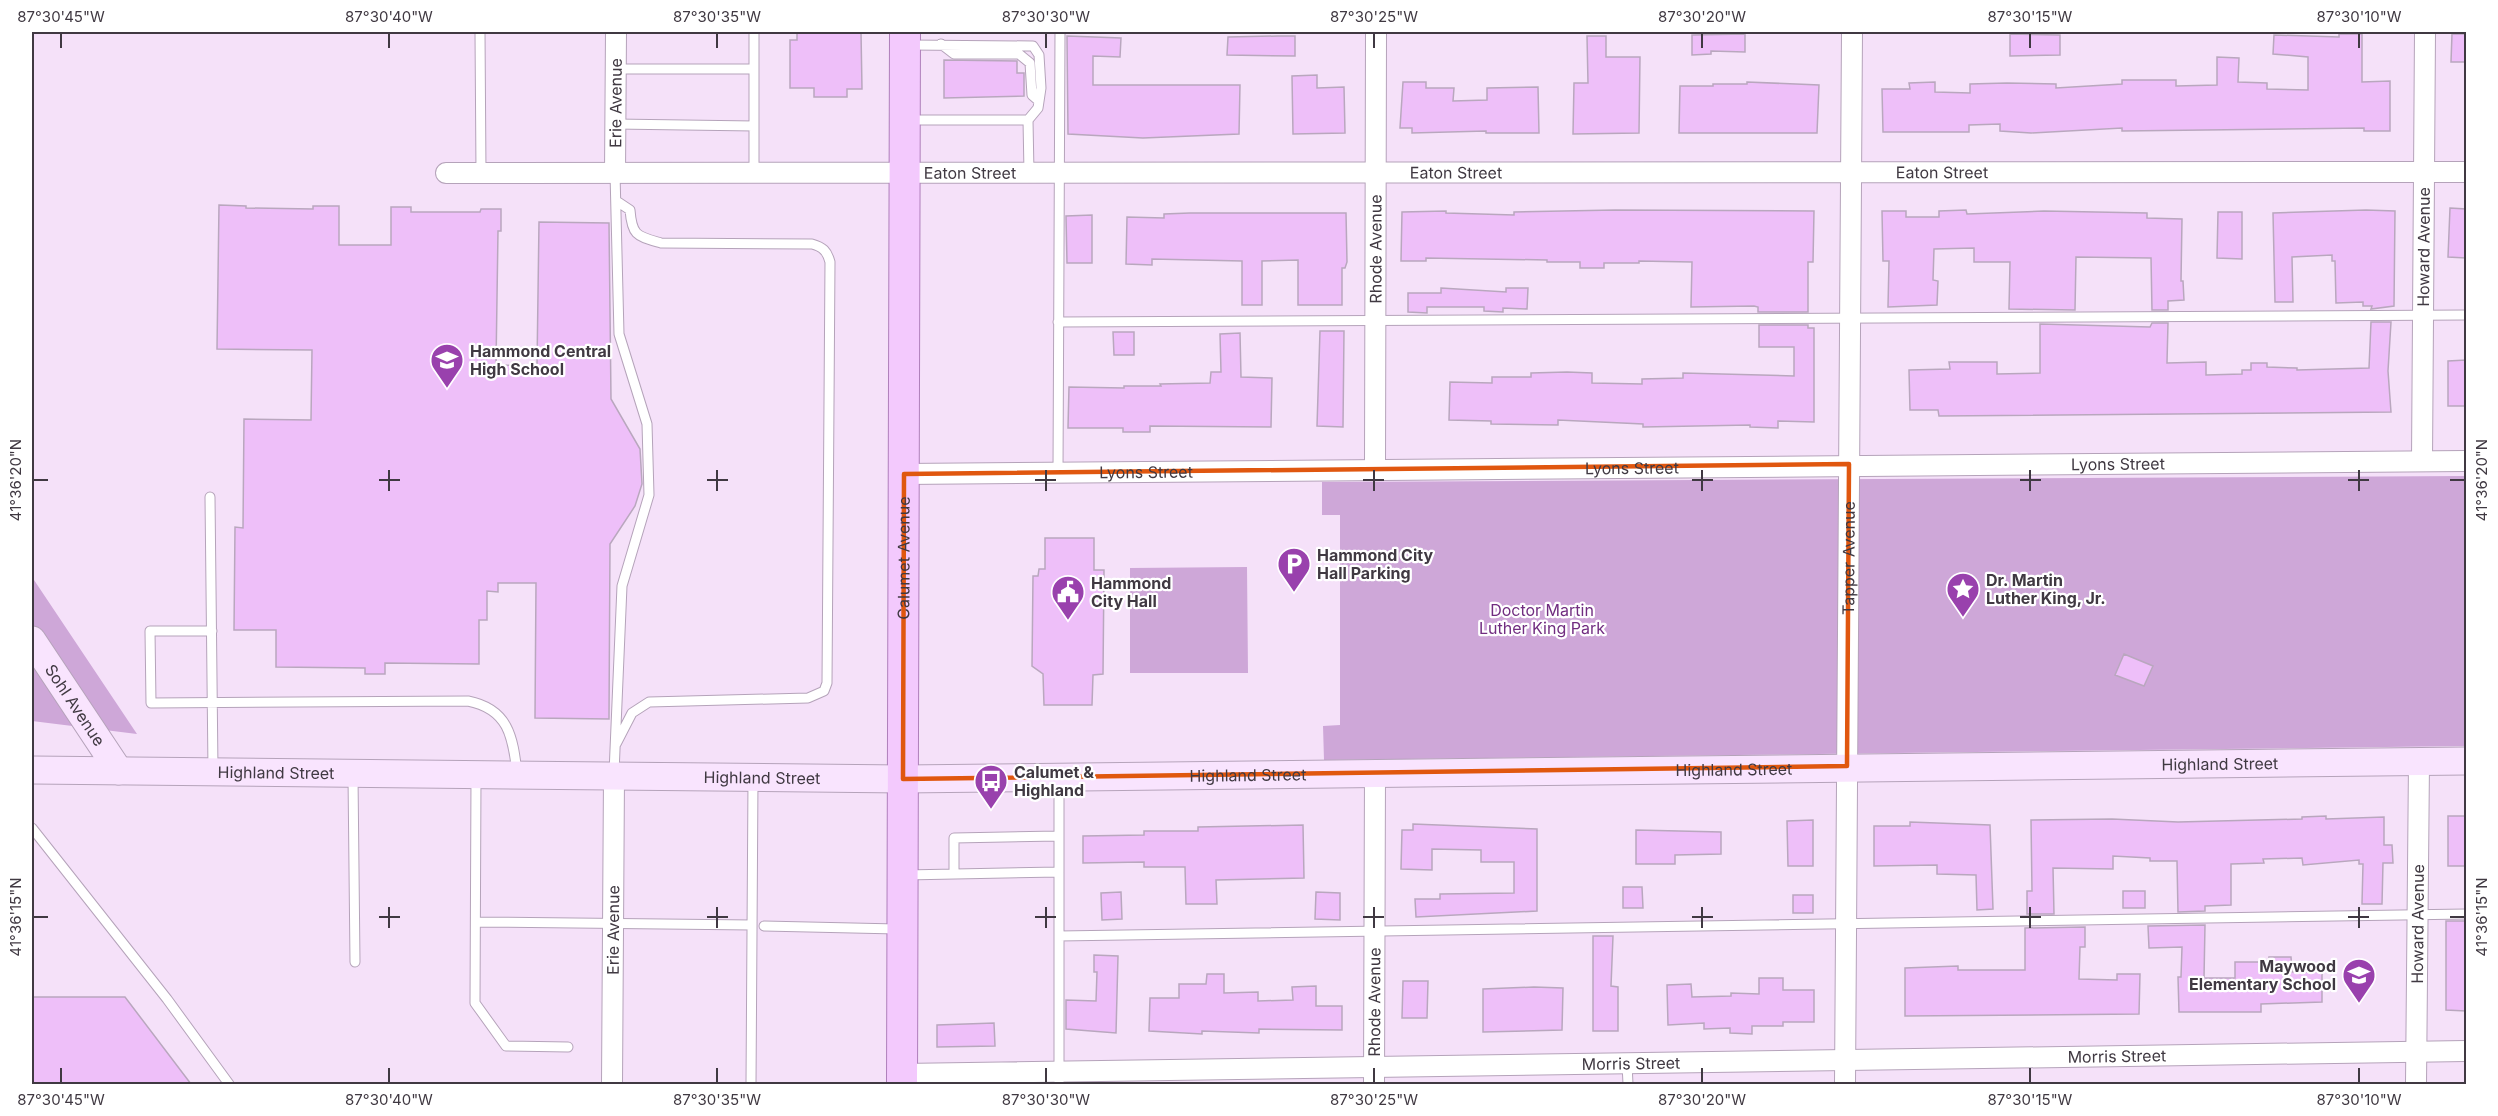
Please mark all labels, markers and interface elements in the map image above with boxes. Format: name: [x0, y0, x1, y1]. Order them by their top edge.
text: 87°30'45"W: [17, 7, 105, 26]
text: 87°30'40"W: [345, 7, 433, 26]
text: 87°30'35"W: [673, 7, 761, 26]
text: 87°30'30"W: [1002, 7, 1090, 26]
text: 87°30'25"W: [1330, 7, 1418, 26]
text: 87°30'20"W: [1658, 7, 1746, 26]
text: 87°30'15"W: [1988, 7, 2073, 26]
text: 87°30'10"W: [2316, 7, 2402, 26]
street label: Erie Avenue: [605, 58, 626, 148]
street label: Eaton Street: [1410, 162, 1502, 183]
street label: Eaton Street: [1896, 162, 1988, 182]
street label: Eaton Street: [924, 163, 1016, 183]
street label: Howard Avenue: [2413, 187, 2434, 307]
street label: Rhode Avenue: [1365, 194, 1386, 304]
place label: Hammond Central High School: [470, 341, 611, 379]
school or university icon: Hammond Central High School: [429, 342, 465, 389]
text: 41°36'20"N: [6, 439, 25, 521]
text: 41°36'20"N: [2472, 439, 2491, 521]
street label: Lyons Street: [2071, 454, 2165, 474]
street label: Lyons Street: [1585, 458, 1679, 478]
street label: Lyons Street: [1099, 462, 1193, 482]
street label: Calumet Avenue: [893, 496, 914, 620]
street label: Tapper Avenue: [1838, 501, 1859, 615]
place label: Hammond City Hall Parking: [1317, 545, 1433, 583]
parking icon: Hammond City Hall Parking: [1276, 546, 1312, 593]
place label: Dr. Martin Luther King, Jr.: [1986, 570, 2106, 608]
place icon: Dr. Martin Luther King, Jr.: [1945, 571, 1981, 618]
place label: Hammond City Hall: [1091, 573, 1171, 611]
public building icon: Hammond City Hall: [1050, 574, 1086, 621]
park label: Doctor Martin Luther King Park: [1479, 600, 1605, 638]
street label: Sohl Avenue: [41, 660, 109, 750]
street label: Highland Street: [2161, 753, 2278, 775]
street label: Highland Street: [1675, 759, 1792, 780]
street label: Highland Street: [217, 762, 334, 783]
place label: Calumet & Highland: [1014, 762, 1094, 800]
bus stop icon: Calumet & Highland: [973, 763, 1009, 810]
street label: Highland Street: [1189, 764, 1306, 786]
street label: Highland Street: [703, 767, 820, 788]
street label: Howard Avenue: [2407, 864, 2428, 984]
text: 41°36'15"N: [6, 878, 25, 956]
text: 41°36'15"N: [2472, 878, 2491, 956]
street label: Erie Avenue: [603, 885, 623, 975]
street label: Rhode Avenue: [1364, 947, 1384, 1057]
place label: Maywood Elementary School: [2189, 956, 2336, 994]
school or university icon: Maywood Elementary School: [2341, 957, 2377, 1004]
street label: Morris Street: [2067, 1045, 2166, 1067]
street label: Morris Street: [1581, 1053, 1680, 1074]
text: 87°30'45"W: [17, 1090, 105, 1109]
text: 87°30'40"W: [345, 1090, 433, 1109]
text: 87°30'35"W: [673, 1090, 761, 1109]
text: 87°30'30"W: [1002, 1090, 1090, 1109]
text: 87°30'25"W: [1330, 1090, 1418, 1109]
text: 87°30'20"W: [1658, 1090, 1746, 1109]
text: 87°30'15"W: [1988, 1090, 2073, 1109]
text: 87°30'10"W: [2316, 1090, 2402, 1109]

